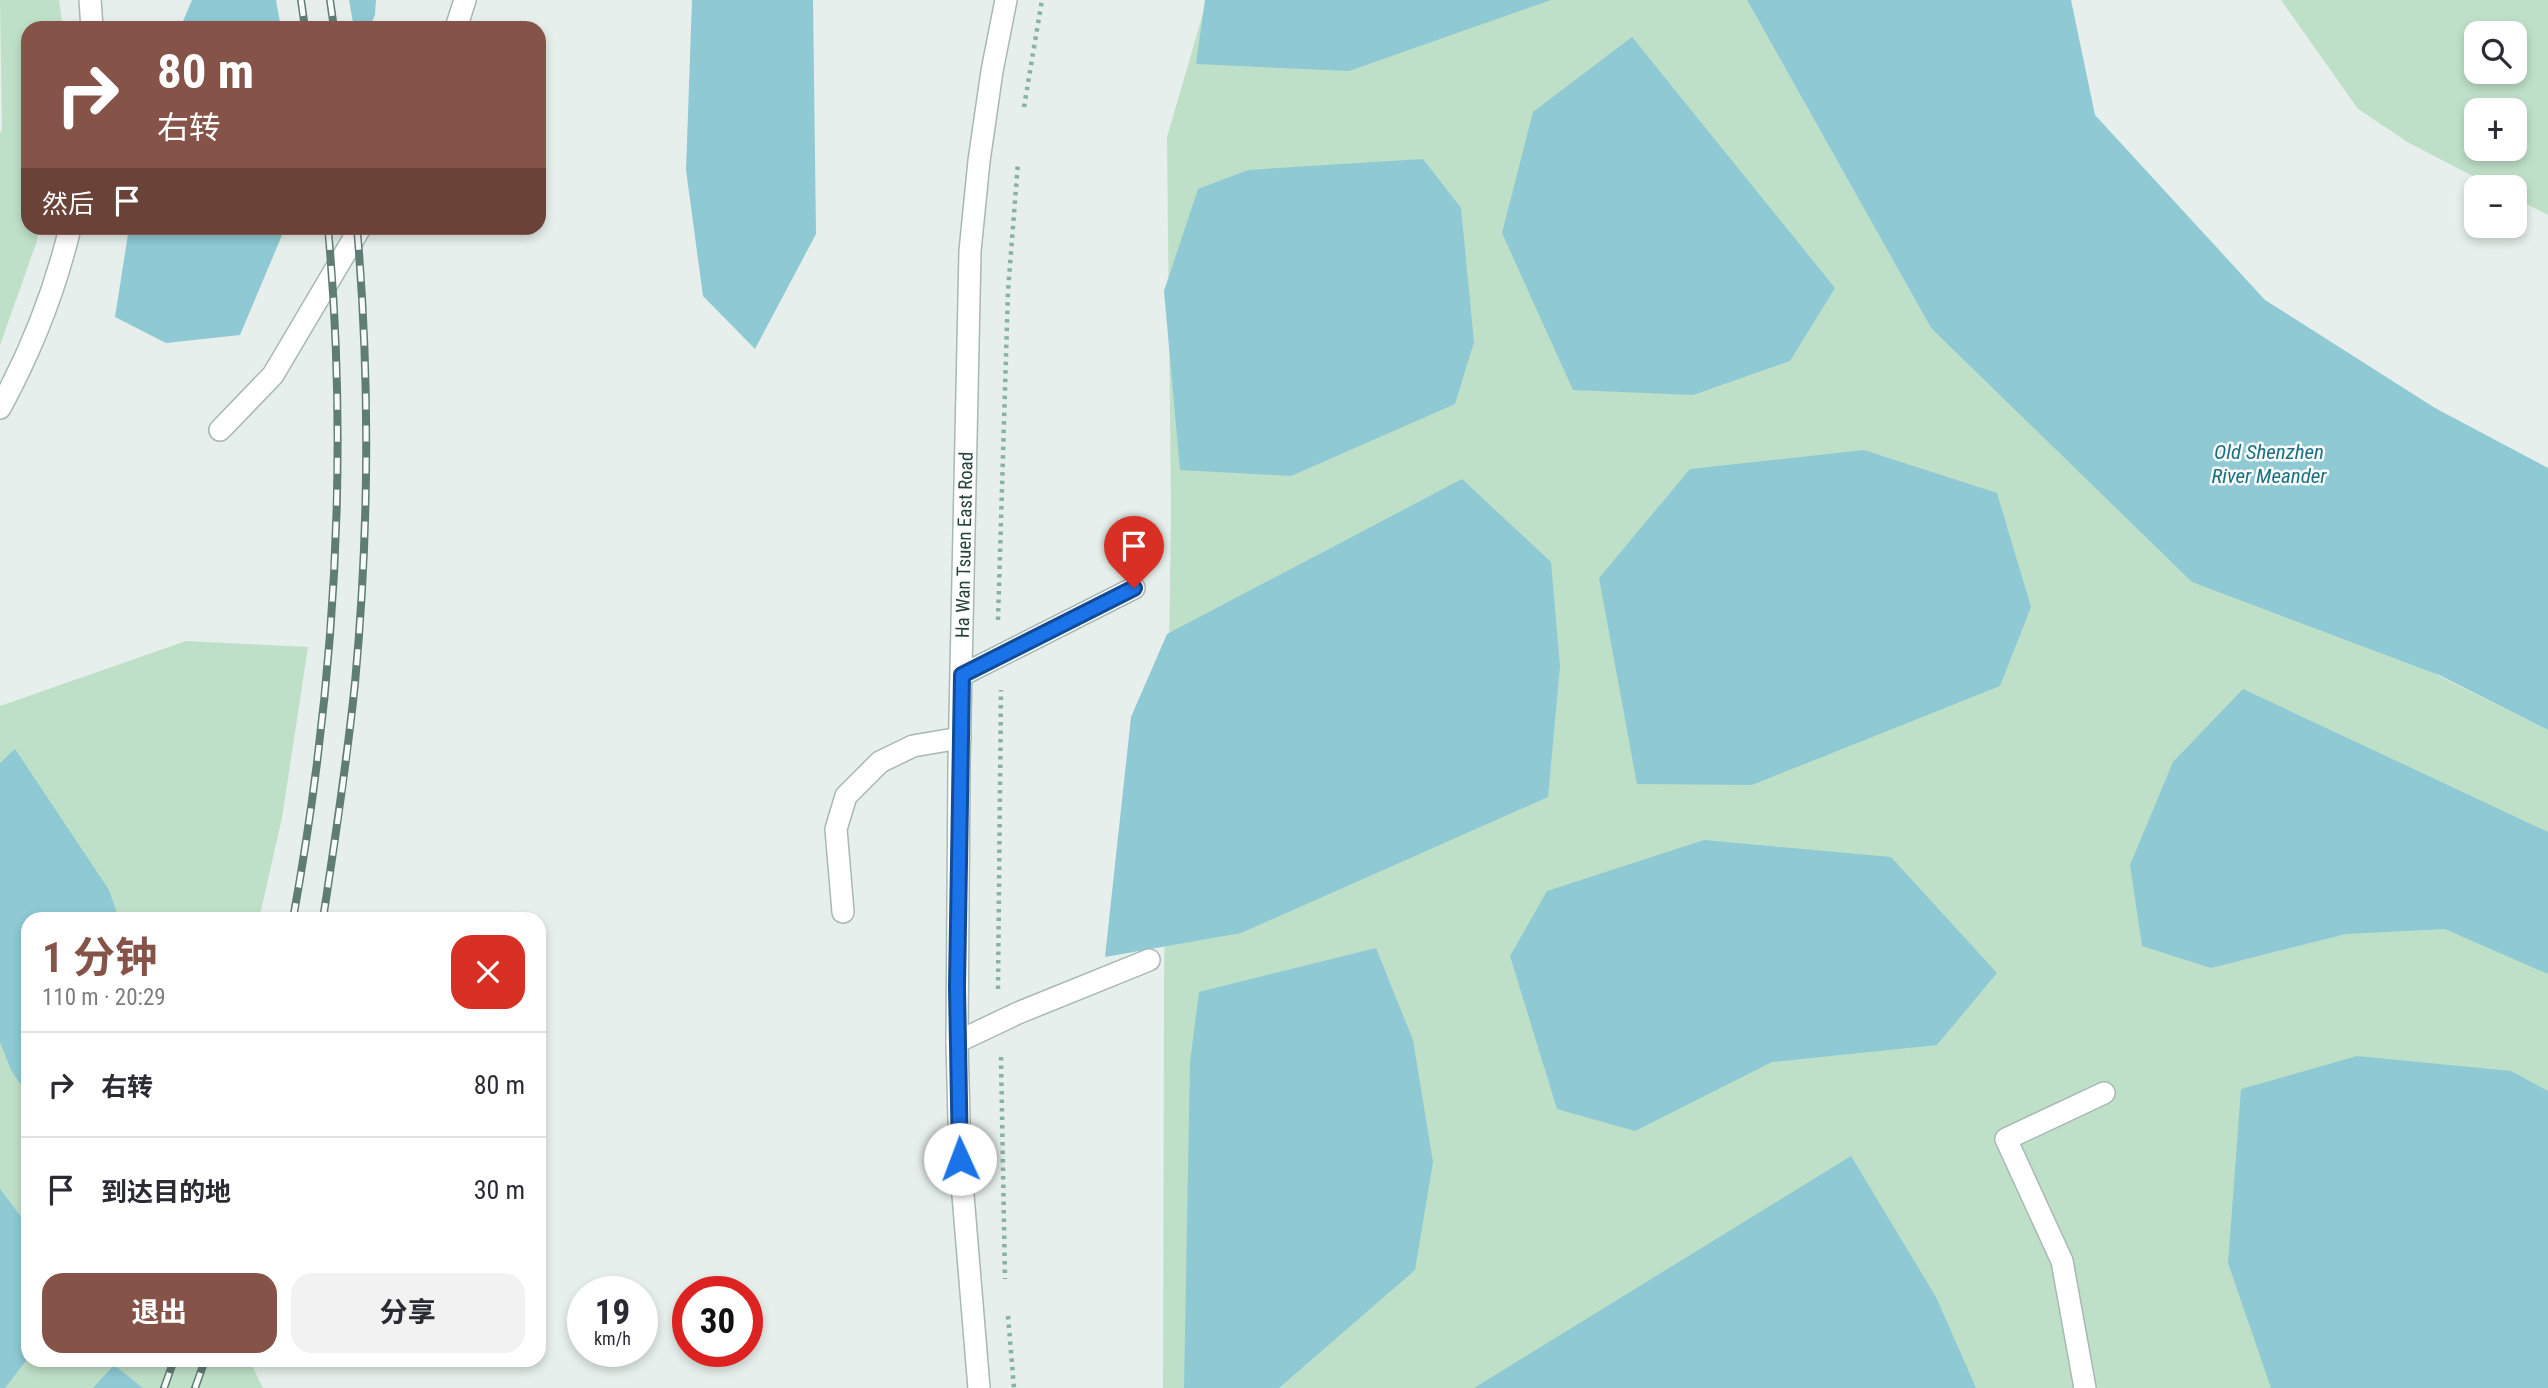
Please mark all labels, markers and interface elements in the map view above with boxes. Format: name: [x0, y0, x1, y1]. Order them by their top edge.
map controls: [2464, 21, 2527, 238]
button: search: [2464, 21, 2527, 84]
text: 80 m: [157, 43, 254, 100]
icon: right: [42, 49, 133, 140]
button: +: [2464, 98, 2527, 161]
text: 右转: [157, 109, 221, 147]
button: −: [2464, 175, 2527, 238]
icon: arrive: [108, 182, 146, 220]
text: 然后: [42, 189, 94, 219]
water label: Old Shenzhen River Meander: [2211, 440, 2327, 488]
street label: Ha Wan Tsuen East Road: [950, 451, 977, 638]
pin: [1104, 516, 1164, 588]
icon: arrive: [1115, 527, 1153, 565]
text: 1 分钟: [42, 933, 157, 982]
button: close: [451, 935, 525, 1009]
text: 110 m · 20:29: [42, 984, 166, 1011]
icon: right: [42, 1066, 80, 1104]
text: 80 m: [474, 1070, 525, 1100]
text: 右转: [101, 1072, 153, 1102]
position arrow: [923, 1122, 997, 1196]
icon: arrive: [42, 1171, 80, 1209]
text: 30 m: [474, 1175, 525, 1205]
text: 到达目的地: [101, 1177, 231, 1207]
button: 退出: [42, 1273, 277, 1353]
button: 分享: [291, 1273, 525, 1353]
speed limit sign: 30: [672, 1276, 763, 1367]
text: 19: [595, 1292, 630, 1333]
text: km/h: [594, 1328, 631, 1349]

